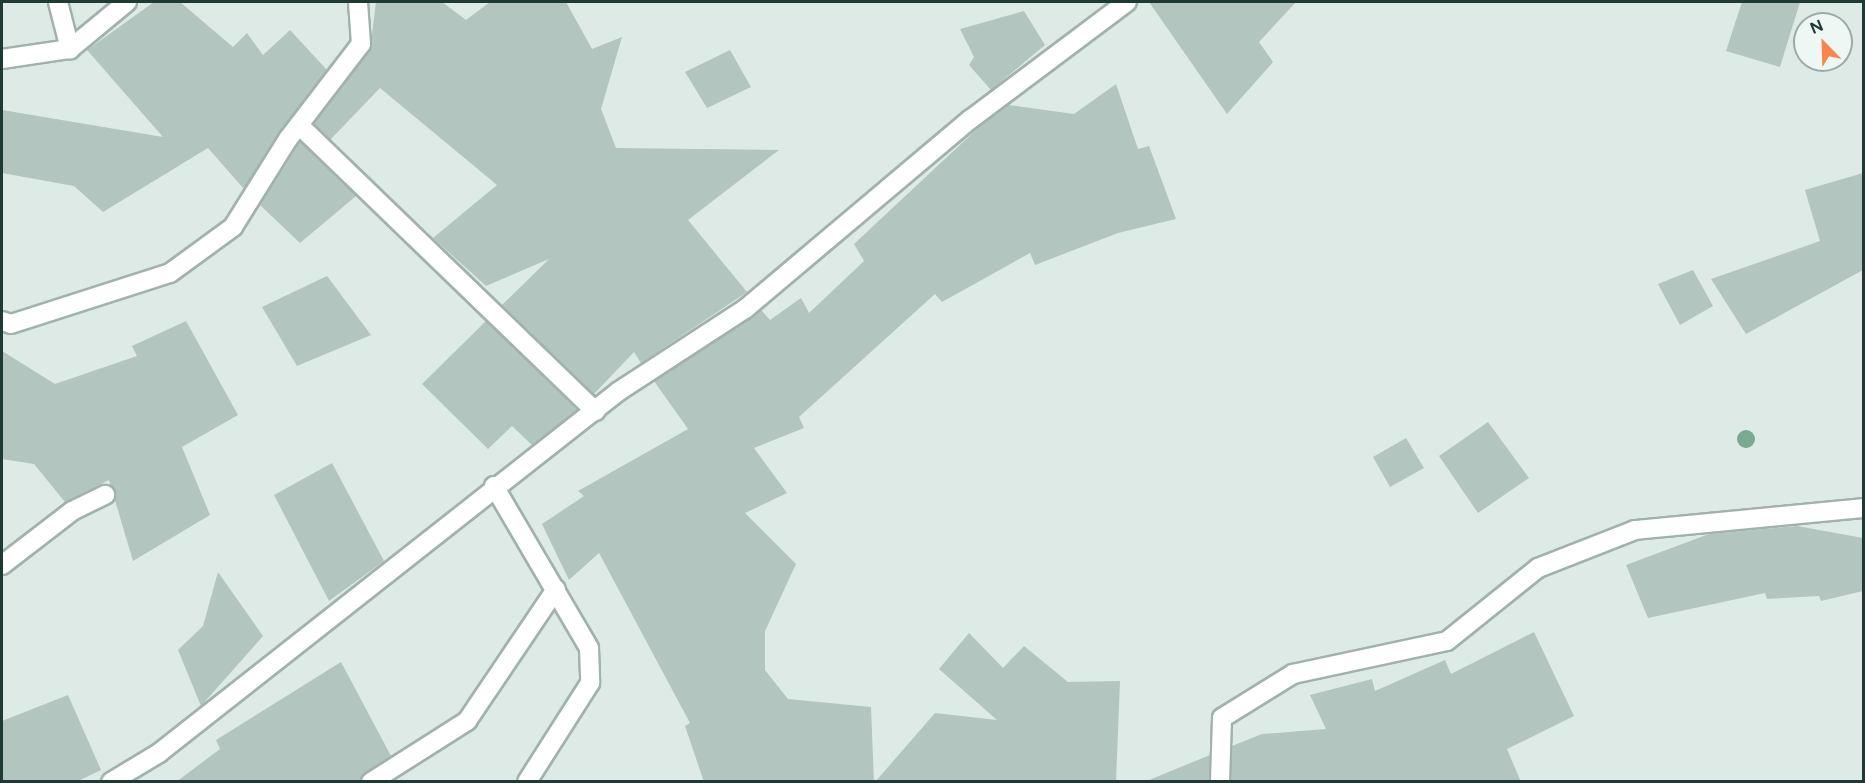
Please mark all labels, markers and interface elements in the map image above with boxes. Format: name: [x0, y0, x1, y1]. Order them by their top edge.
north arrow: [1793, 12, 1853, 72]
text: N: [1807, 16, 1826, 38]

